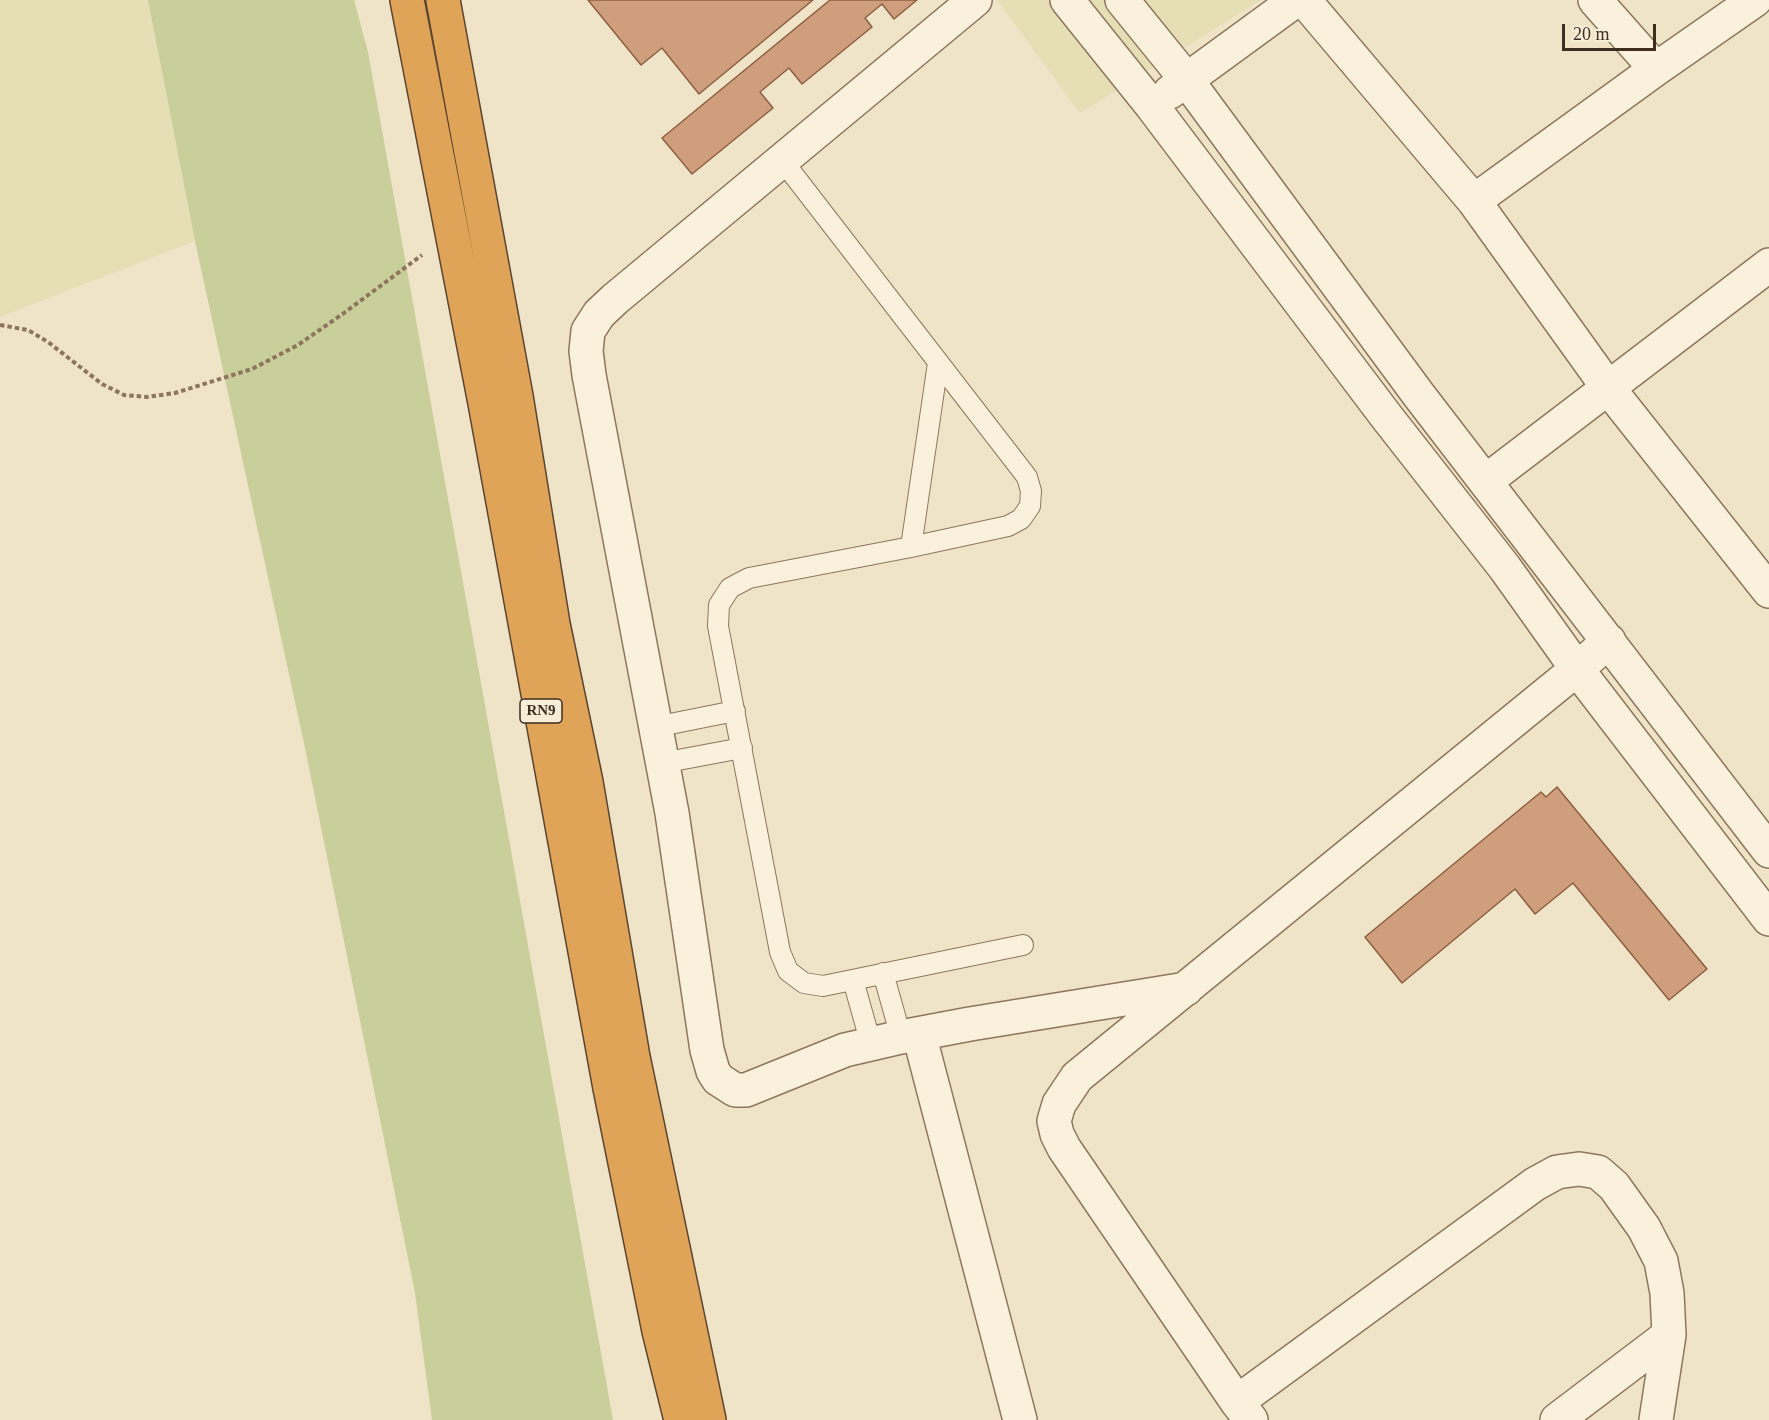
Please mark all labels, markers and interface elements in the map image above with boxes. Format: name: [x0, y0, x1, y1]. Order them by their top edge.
scale bar: [1565, 12, 1660, 50]
text: 20 m: [1573, 24, 1610, 44]
road number: RN9: [520, 699, 562, 723]

